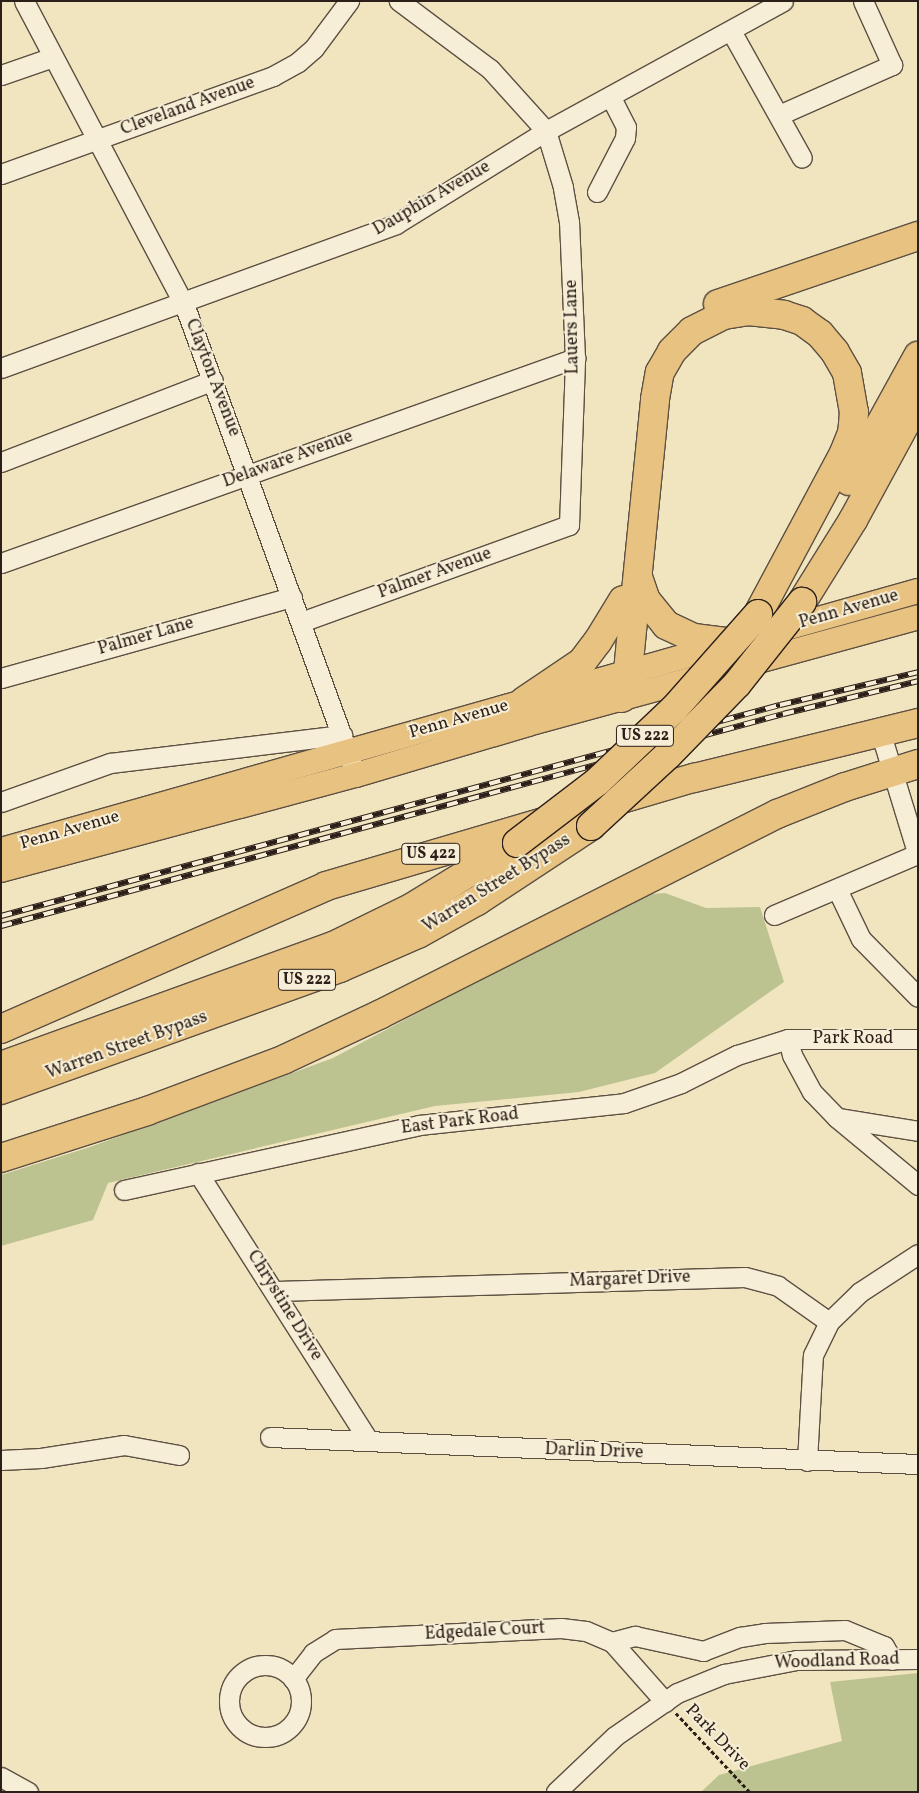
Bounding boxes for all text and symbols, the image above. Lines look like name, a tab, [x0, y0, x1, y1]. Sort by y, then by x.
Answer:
street label: Cleveland Avenue	[118, 73, 258, 141]
street label: Dauphin Avenue	[370, 157, 494, 241]
street label: Lauers Lane	[561, 279, 585, 375]
street label: Clayton Avenue	[180, 316, 244, 440]
street label: Delaware Avenue	[220, 426, 356, 494]
street label: Palmer Avenue	[375, 543, 495, 605]
street label: Penn Avenue	[797, 585, 901, 635]
street label: Palmer Lane	[96, 613, 196, 661]
street label: Penn Avenue	[407, 695, 511, 745]
road number: US 222	[615, 722, 675, 749]
street label: Penn Avenue	[18, 806, 122, 856]
street label: Warren Street Bypass	[419, 830, 575, 938]
road number: US 422	[401, 841, 461, 868]
road number: US 222	[277, 966, 337, 994]
street label: Warren Street Bypass	[43, 1007, 211, 1085]
street label: Park Road	[812, 1028, 894, 1050]
street label: East Park Road	[400, 1104, 520, 1140]
street label: Chrystine Drive	[241, 1247, 327, 1365]
street label: Margaret Drive	[569, 1267, 691, 1293]
street label: Darlin Drive	[544, 1439, 644, 1465]
street label: Edgedale Court	[424, 1618, 546, 1646]
street label: Woodland Road	[774, 1649, 900, 1675]
street label: Park Drive	[680, 1700, 754, 1776]

